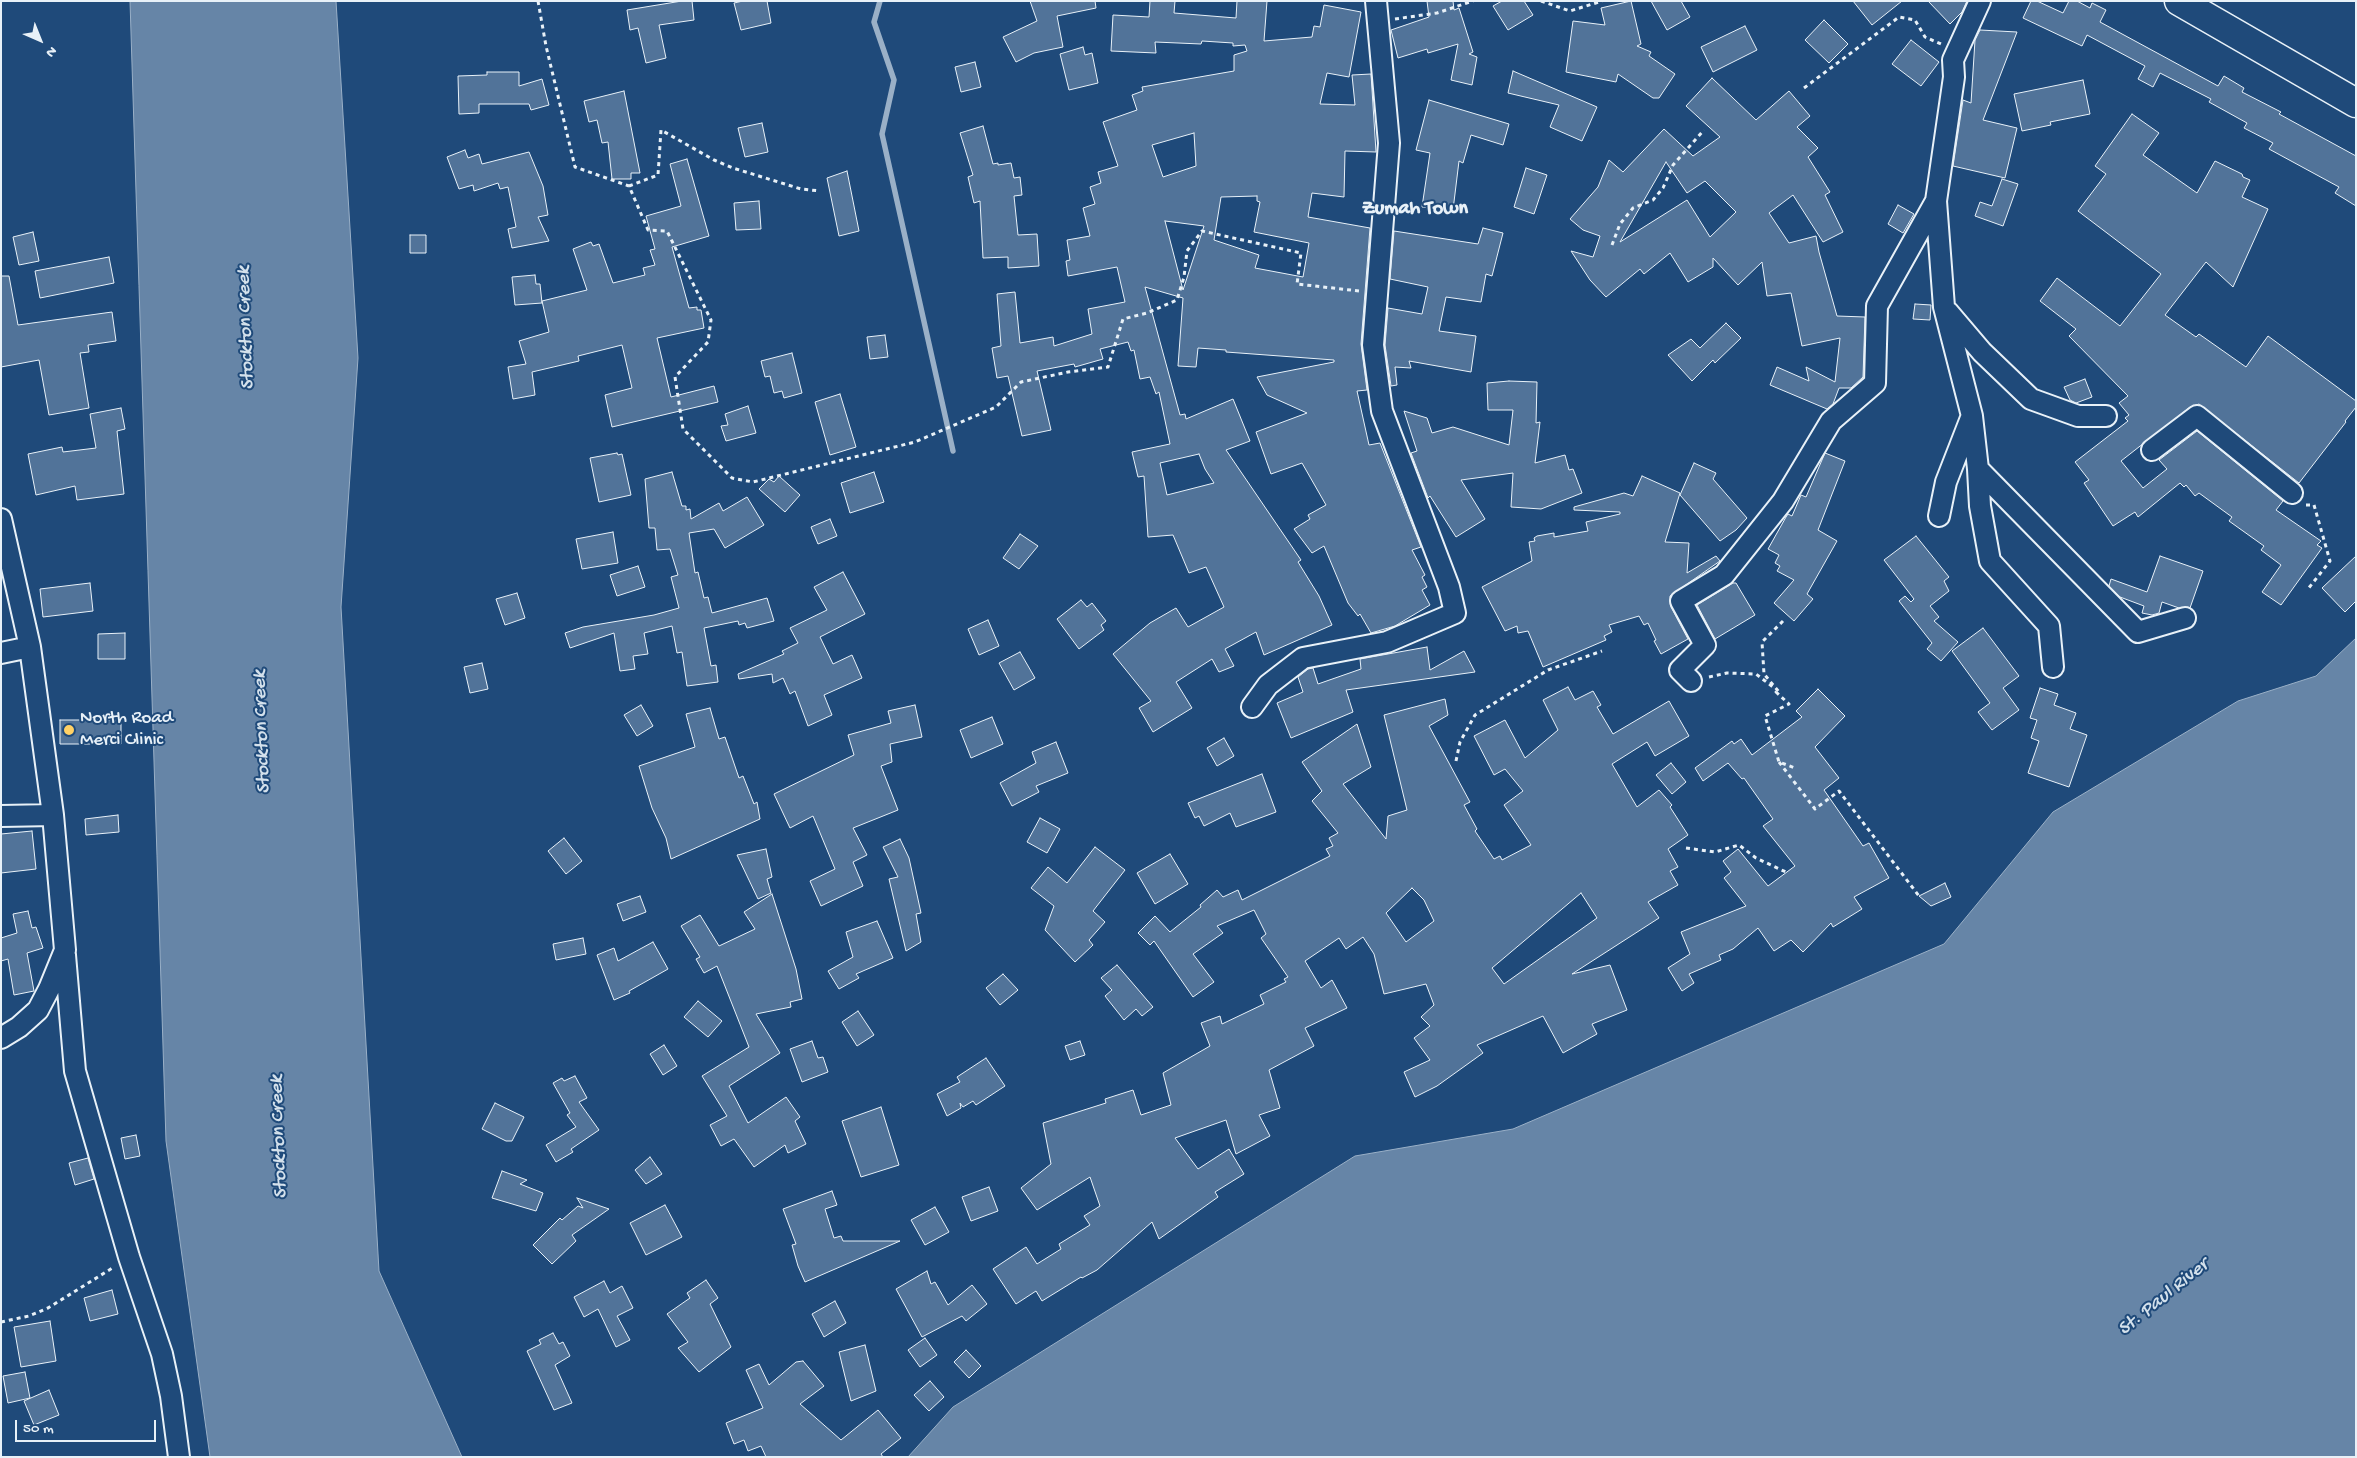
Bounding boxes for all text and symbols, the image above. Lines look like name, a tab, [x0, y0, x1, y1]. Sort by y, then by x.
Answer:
north arrow	[15, 15, 65, 65]
text: N	[42, 42, 60, 60]
district label: Zumah Town	[1362, 198, 1468, 222]
water label: Stockton Creek	[233, 266, 261, 390]
water label: Stockton Creek	[249, 670, 277, 794]
place label: North Road Merci Clinic	[80, 708, 173, 752]
marker: North Road Merci Clinic	[62, 723, 76, 737]
water label: Stockton Creek	[266, 1075, 294, 1199]
water label: St. Paul River	[2114, 1254, 2214, 1342]
scale bar	[18, 1410, 159, 1442]
text: 50 m	[23, 1420, 54, 1438]

